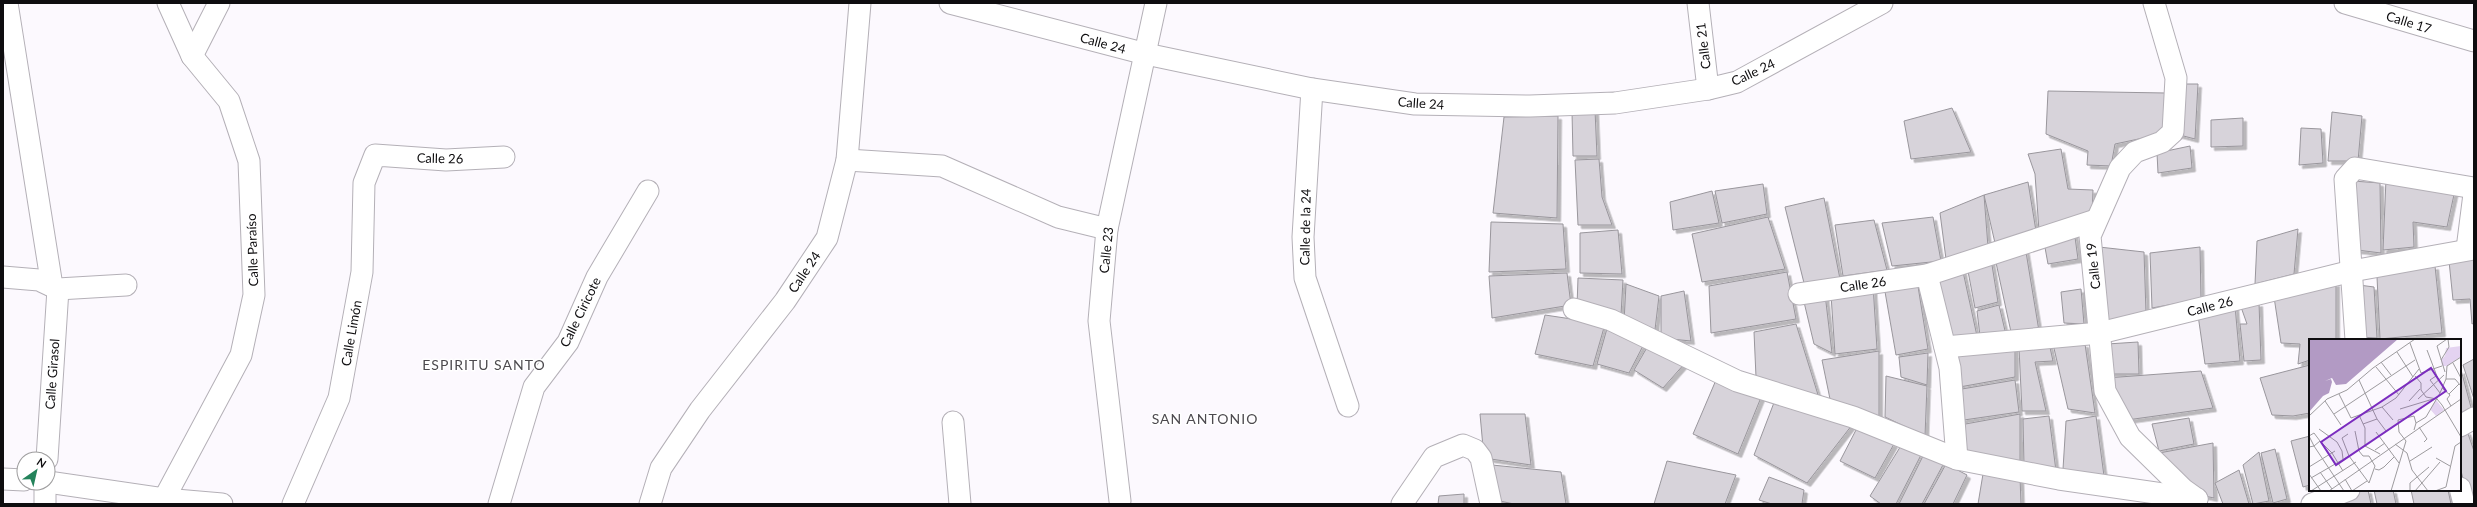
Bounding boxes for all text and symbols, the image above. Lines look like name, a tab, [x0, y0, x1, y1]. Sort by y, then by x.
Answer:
street label: Calle 17	[2384, 8, 2434, 37]
street label: Calle 21	[1692, 22, 1714, 70]
street label: Calle 24	[1078, 29, 1128, 57]
street label: Calle 24	[1729, 55, 1778, 89]
street label: Calle 24	[1397, 93, 1445, 113]
street label: Calle 26	[417, 150, 463, 166]
street label: Calle de la 24	[1296, 188, 1314, 266]
street label: Calle Paraíso	[243, 213, 261, 287]
street label: Calle 23	[1096, 226, 1116, 274]
street label: Calle 19	[2083, 242, 2103, 290]
street label: Calle 24	[784, 248, 824, 296]
street label: Calle 26	[1839, 273, 1887, 295]
street label: Calle Ciricote	[556, 274, 604, 350]
street label: Calle 26	[2185, 293, 2235, 319]
street label: Calle Limón	[337, 299, 365, 367]
street label: Calle Girasol	[42, 338, 62, 410]
inset map	[2309, 339, 2461, 491]
district label: ESPIRITU SANTO	[422, 356, 546, 373]
district label: SAN ANTONIO	[1152, 410, 1258, 427]
north arrow	[16, 451, 56, 491]
text: N	[35, 455, 49, 470]

